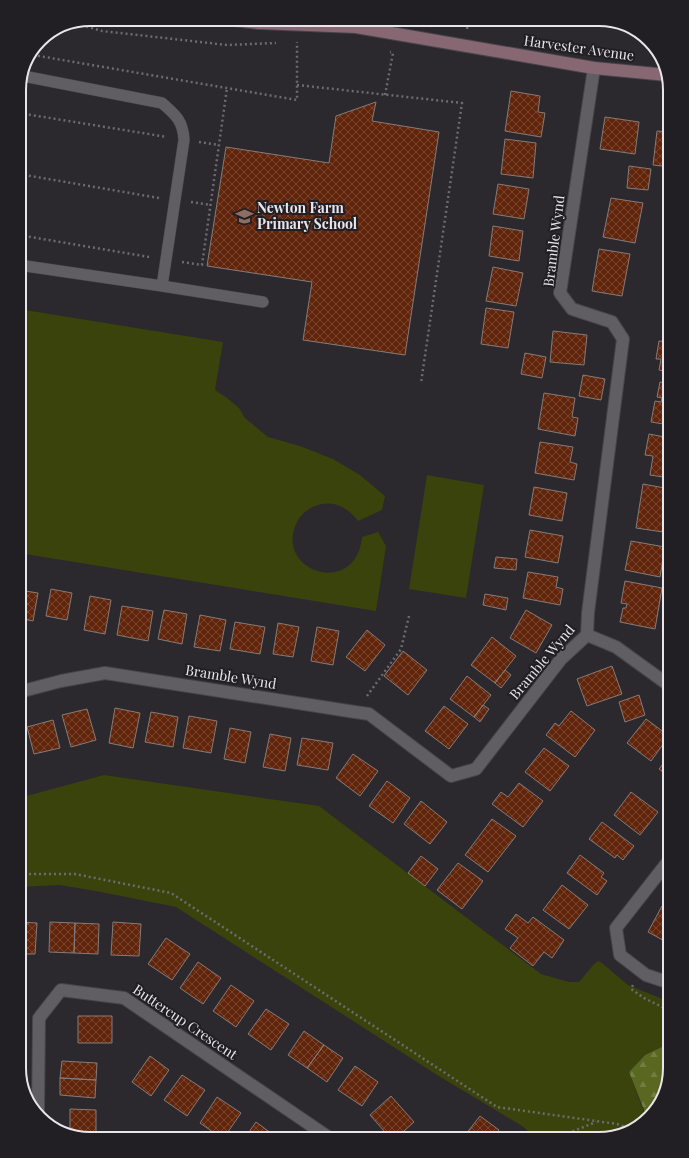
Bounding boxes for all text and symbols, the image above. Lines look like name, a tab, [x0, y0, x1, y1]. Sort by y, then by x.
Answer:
street label: Harvester Avenue	[523, 30, 635, 65]
street label: Bramble Wynd	[538, 194, 569, 288]
place label: Newton Farm Primary School	[257, 198, 358, 233]
school or university icon: Newton Farm Primary School	[234, 206, 254, 226]
street label: Bramble Wynd	[505, 620, 578, 703]
street label: Bramble Wynd	[184, 660, 278, 693]
street label: Buttercup Crescent	[129, 980, 242, 1064]

